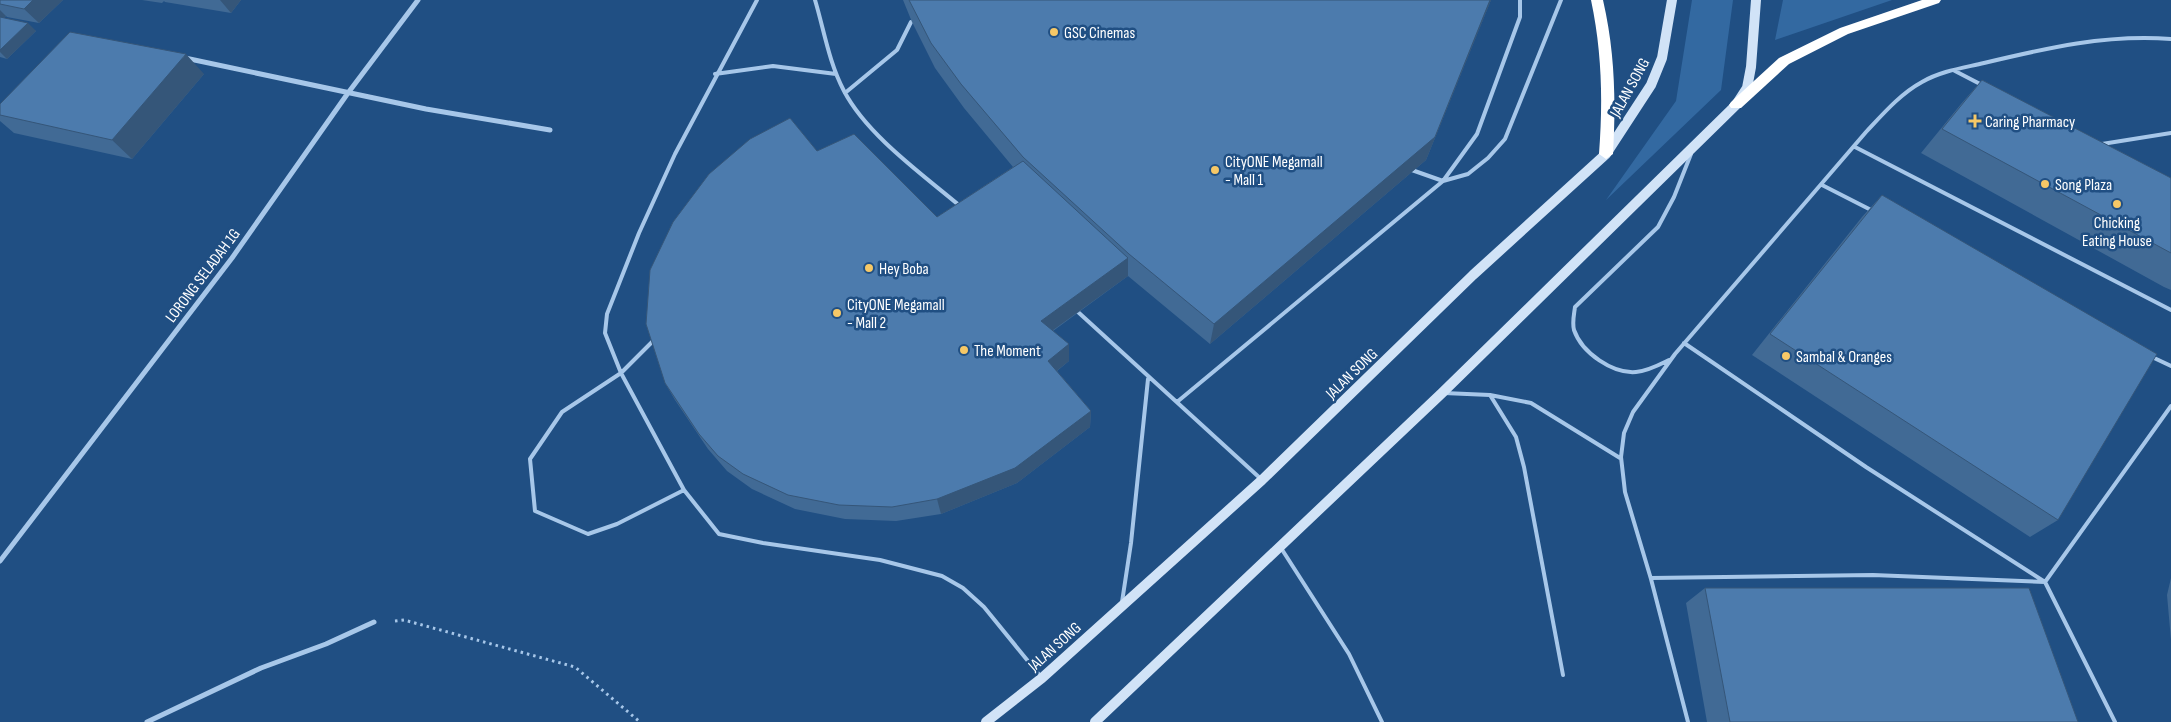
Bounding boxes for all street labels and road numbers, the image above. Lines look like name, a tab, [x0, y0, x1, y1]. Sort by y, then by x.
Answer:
street label: JALAN SONG	[1606, 55, 1654, 121]
street label: LORONG SELADAH 1G	[162, 225, 245, 327]
street label: JALAN SONG	[1321, 345, 1382, 404]
street label: JALAN SONG	[1024, 618, 1085, 676]

